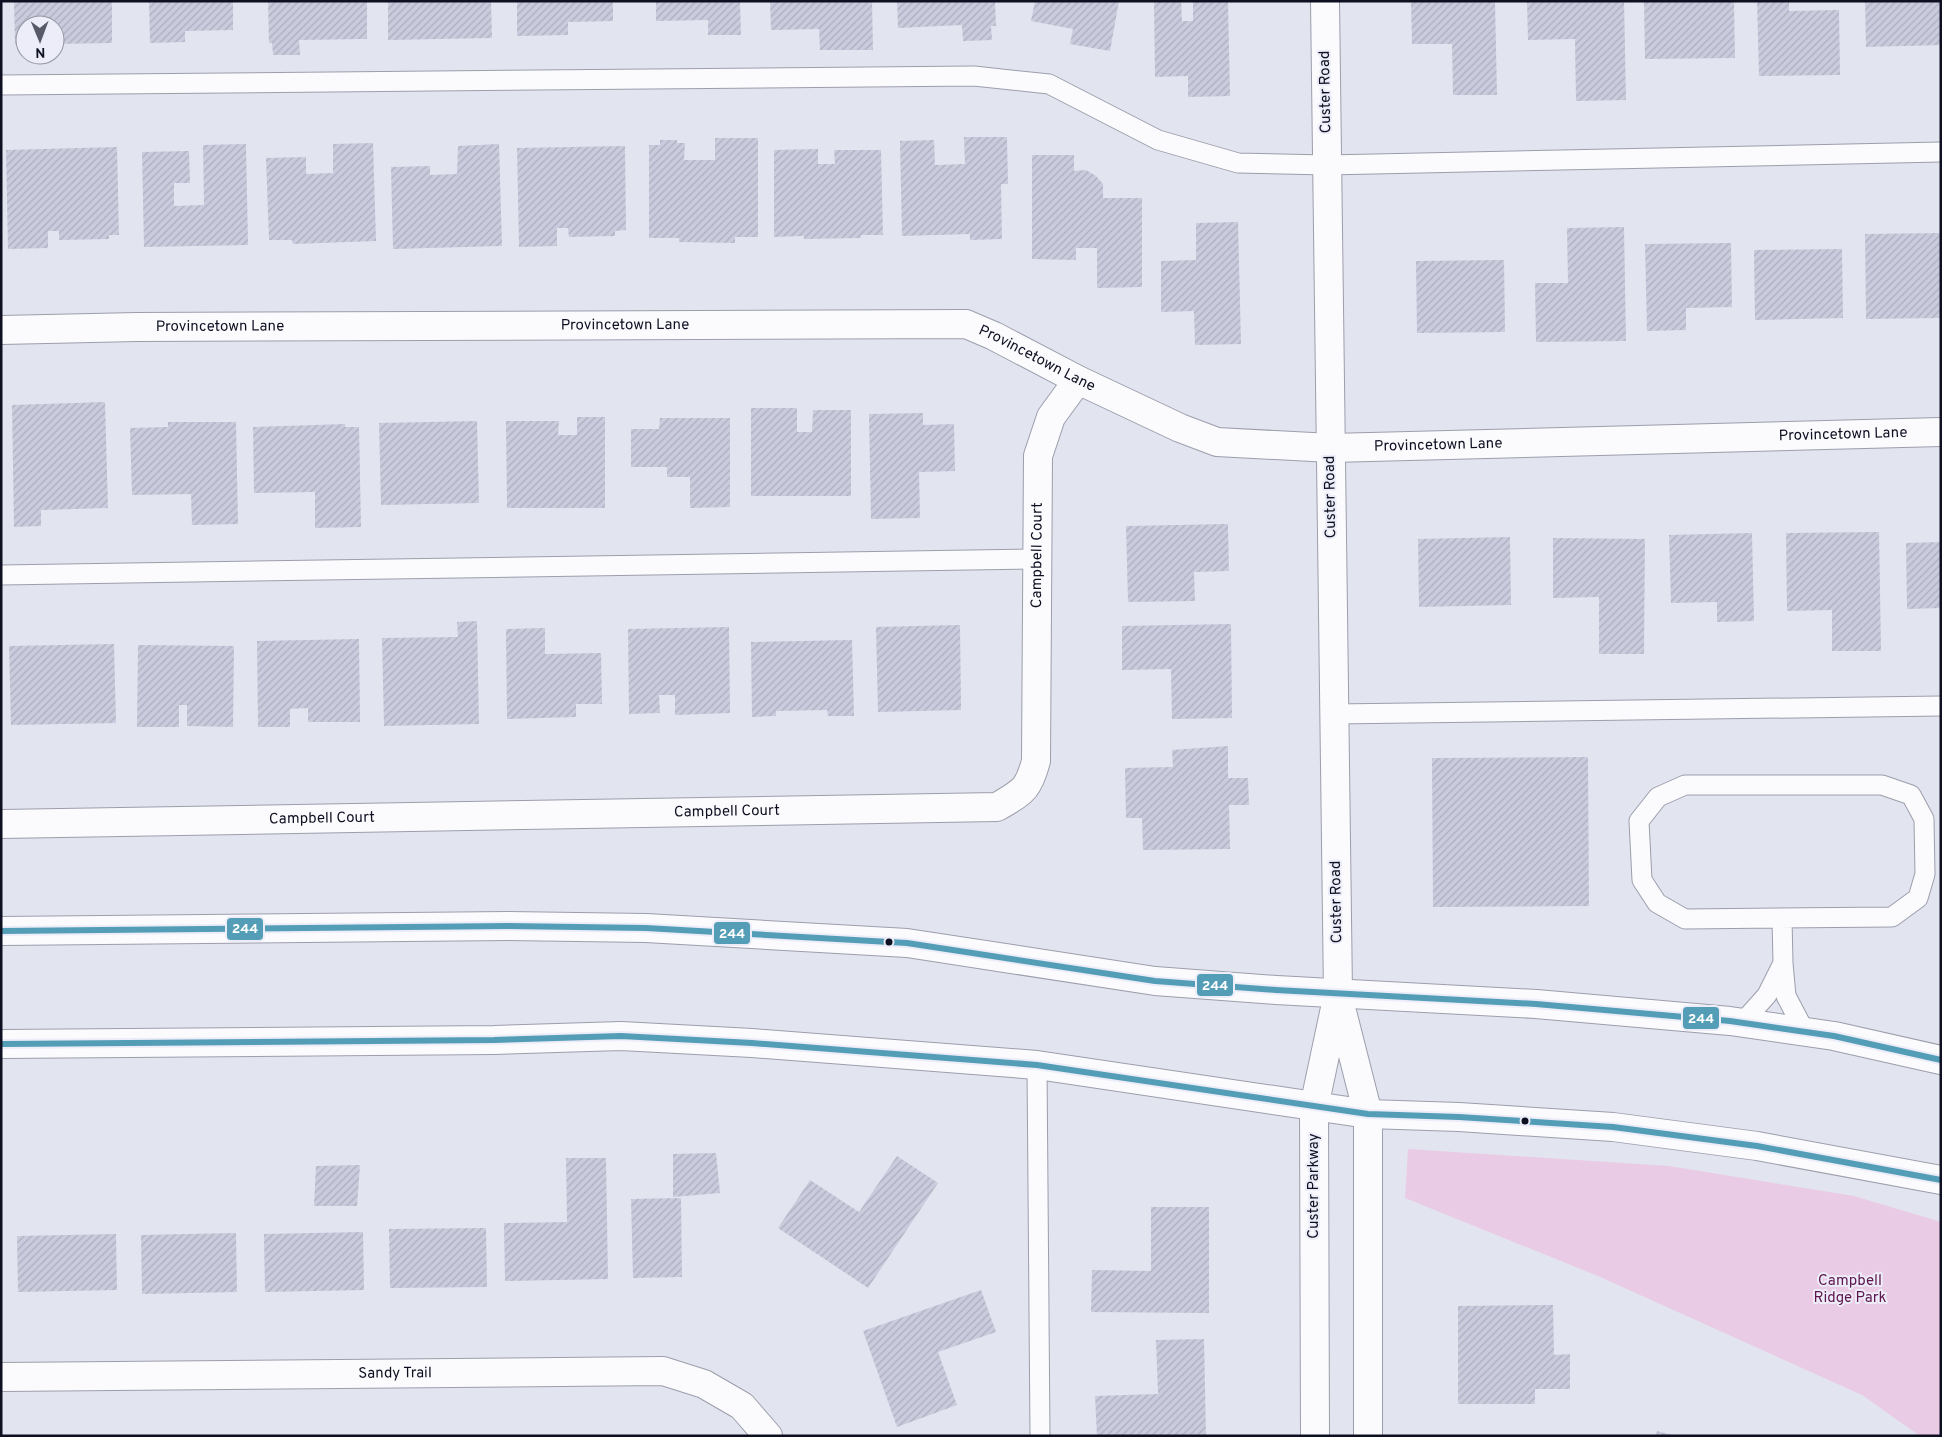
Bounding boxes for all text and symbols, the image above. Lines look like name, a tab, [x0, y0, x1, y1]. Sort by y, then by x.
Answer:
north arrow	[15, 15, 65, 65]
text: N	[35, 43, 45, 60]
street label: Custer Road	[1316, 50, 1336, 134]
street label: Provincetown Lane	[561, 316, 689, 335]
street label: Provincetown Lane	[156, 317, 284, 336]
street label: Provincetown Lane	[976, 321, 1098, 396]
street label: Provincetown Lane	[1778, 423, 1908, 446]
street label: Provincetown Lane	[1374, 434, 1503, 456]
street label: Custer Road	[1321, 455, 1341, 539]
street label: Campbell Court	[1028, 502, 1047, 608]
street label: Campbell Court	[674, 801, 780, 822]
street label: Campbell Court	[269, 808, 375, 829]
street label: Custer Road	[1327, 860, 1347, 944]
line badge: 244	[226, 917, 264, 941]
text: 244	[232, 921, 258, 938]
line badge: 244	[713, 921, 751, 945]
text: 244	[719, 926, 745, 943]
unlabelled marker	[884, 937, 894, 947]
line badge: 244	[1196, 973, 1234, 997]
text: 244	[1202, 978, 1228, 995]
line badge: 244	[1682, 1006, 1720, 1030]
text: 244	[1688, 1011, 1714, 1028]
unlabelled marker	[1520, 1116, 1530, 1126]
street label: Custer Parkway	[1305, 1133, 1324, 1239]
park label: Campbell Ridge Park	[1813, 1272, 1887, 1308]
street label: Sandy Trail	[358, 1364, 432, 1383]

